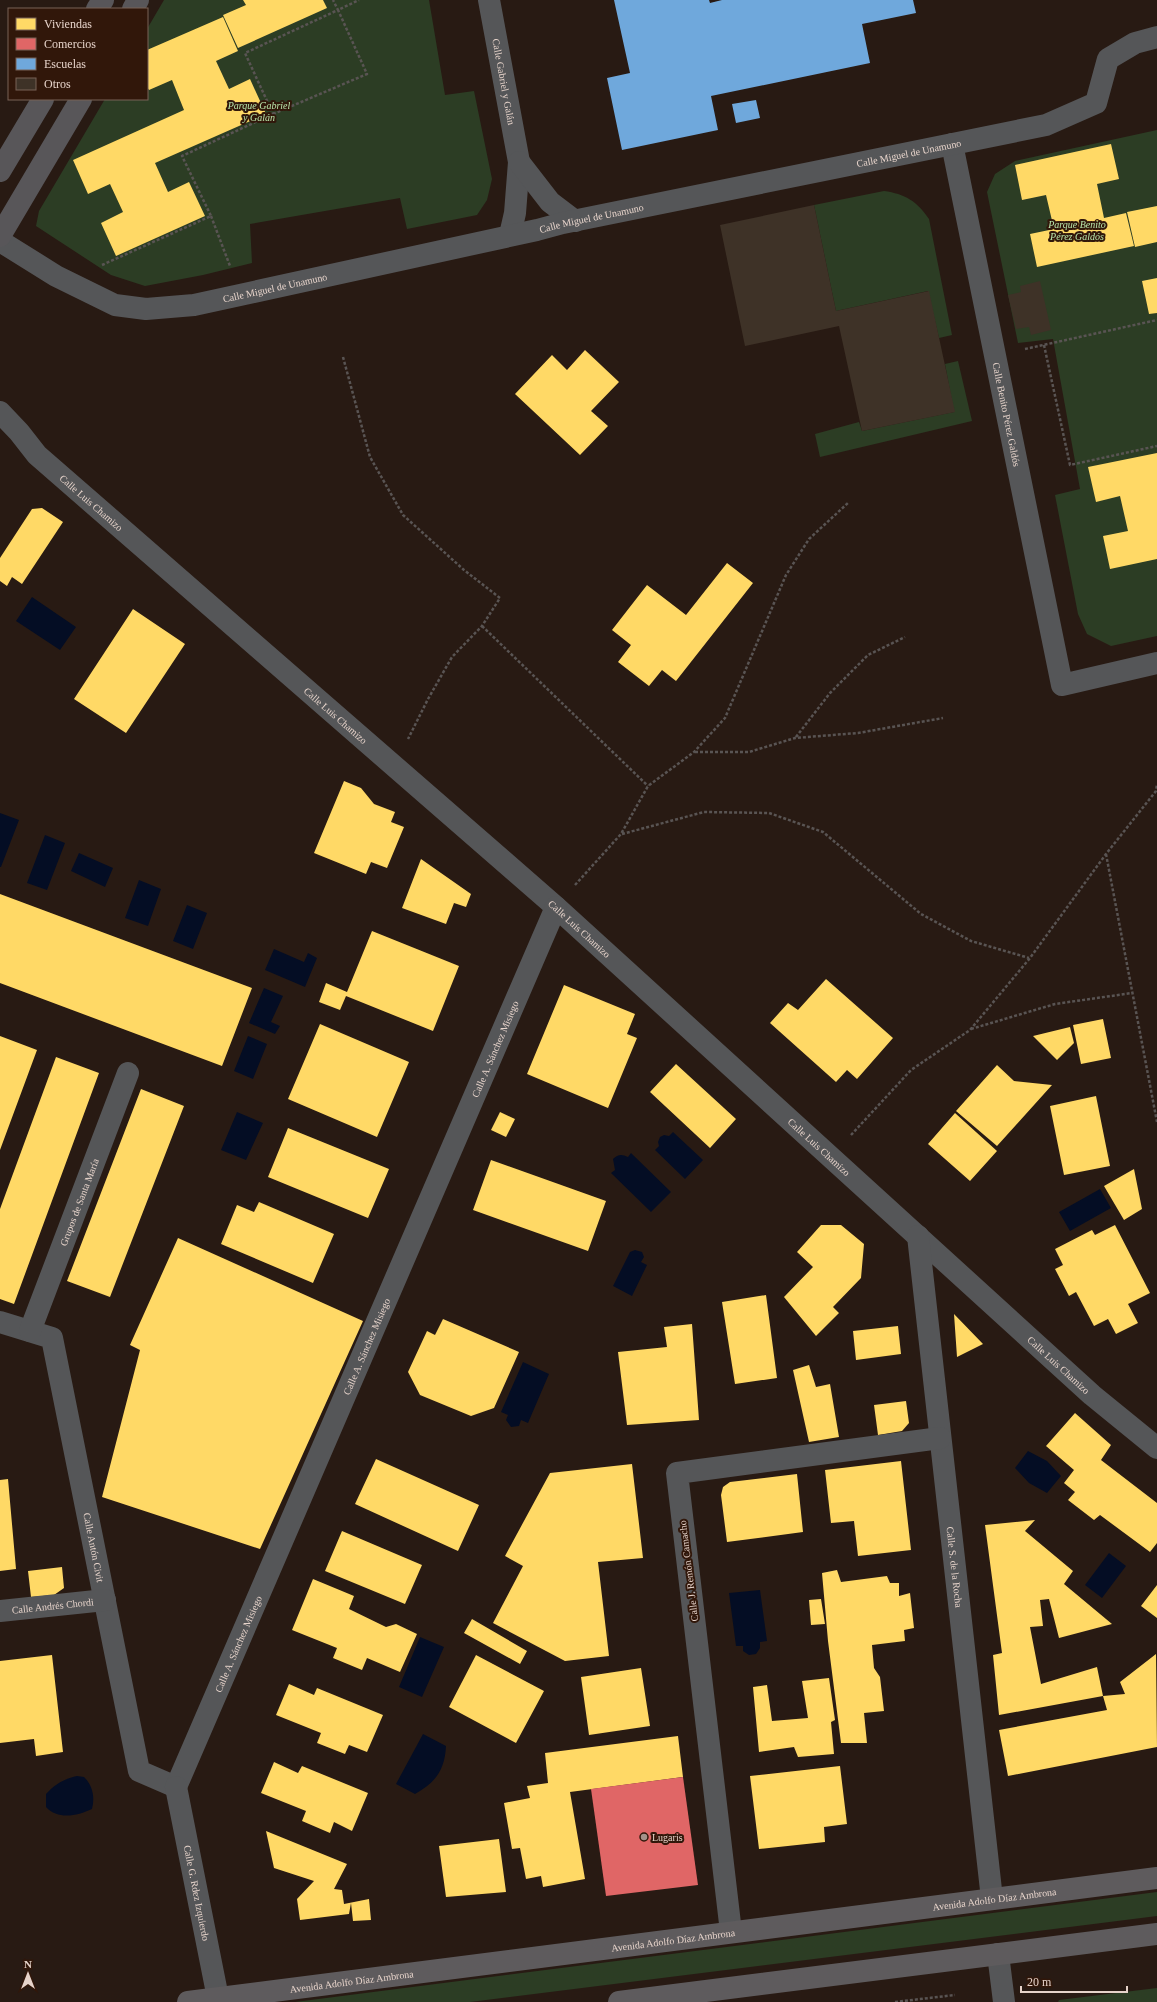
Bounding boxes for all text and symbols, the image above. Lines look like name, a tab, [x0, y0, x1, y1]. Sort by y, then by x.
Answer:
legend	[8, 8, 148, 100]
text: Viviendas	[44, 17, 92, 31]
text: Comercios	[44, 37, 96, 51]
street label: Calle Gabriel y Galán	[490, 38, 517, 126]
text: Escuelas	[44, 57, 86, 71]
text: Otros	[44, 77, 71, 91]
park label: Parque Gabriel y Galán	[227, 100, 291, 123]
street label: Calle Miguel de Unamuno	[856, 137, 962, 169]
street label: Calle Miguel de Unamuno	[538, 202, 645, 235]
park label: Parque Benito Pérez Galdós	[1047, 219, 1106, 242]
street label: Calle Miguel de Unamuno	[222, 271, 328, 305]
street label: Calle Benito Pérez Galdós	[991, 362, 1022, 468]
street label: Calle Luis Chamizo	[57, 472, 125, 533]
street label: Calle Luis Chamizo	[302, 685, 369, 746]
street label: Calle Luis Chamizo	[546, 898, 613, 960]
street label: Calle A. Sánchez Misiego	[470, 999, 521, 1099]
street label: Calle Luis Chamizo	[786, 1116, 852, 1178]
street label: Grupos de Santa María	[58, 1156, 101, 1247]
street label: Calle A. Sánchez Misiego	[341, 1297, 392, 1396]
street label: Calle Luis Chamizo	[1025, 1334, 1092, 1396]
street label: Calle Antón Civit	[81, 1512, 106, 1583]
street label: Calle J. Remón Camacho	[677, 1520, 700, 1622]
street label: Calle S. de la Rocha	[944, 1526, 964, 1609]
street label: Calle A. Sánchez Misiego	[213, 1594, 264, 1694]
street label: Calle Andrés Chordi	[11, 1596, 94, 1616]
marker: Lugaris	[639, 1832, 649, 1842]
place label: Lugaris	[652, 1832, 683, 1843]
street label: Calle G. Rdez Izquierdo	[182, 1844, 211, 1942]
street label: Avenida Adolfo Díaz Ambrona	[932, 1886, 1058, 1913]
street label: Avenida Adolfo Díaz Ambrona	[611, 1927, 736, 1954]
north arrow	[8, 1954, 48, 1994]
text: N	[24, 1958, 32, 1970]
street label: Avenida Adolfo Díaz Ambrona	[289, 1968, 415, 1995]
scale bar	[1021, 1968, 1127, 1994]
text: 20 m	[1027, 1975, 1052, 1989]

